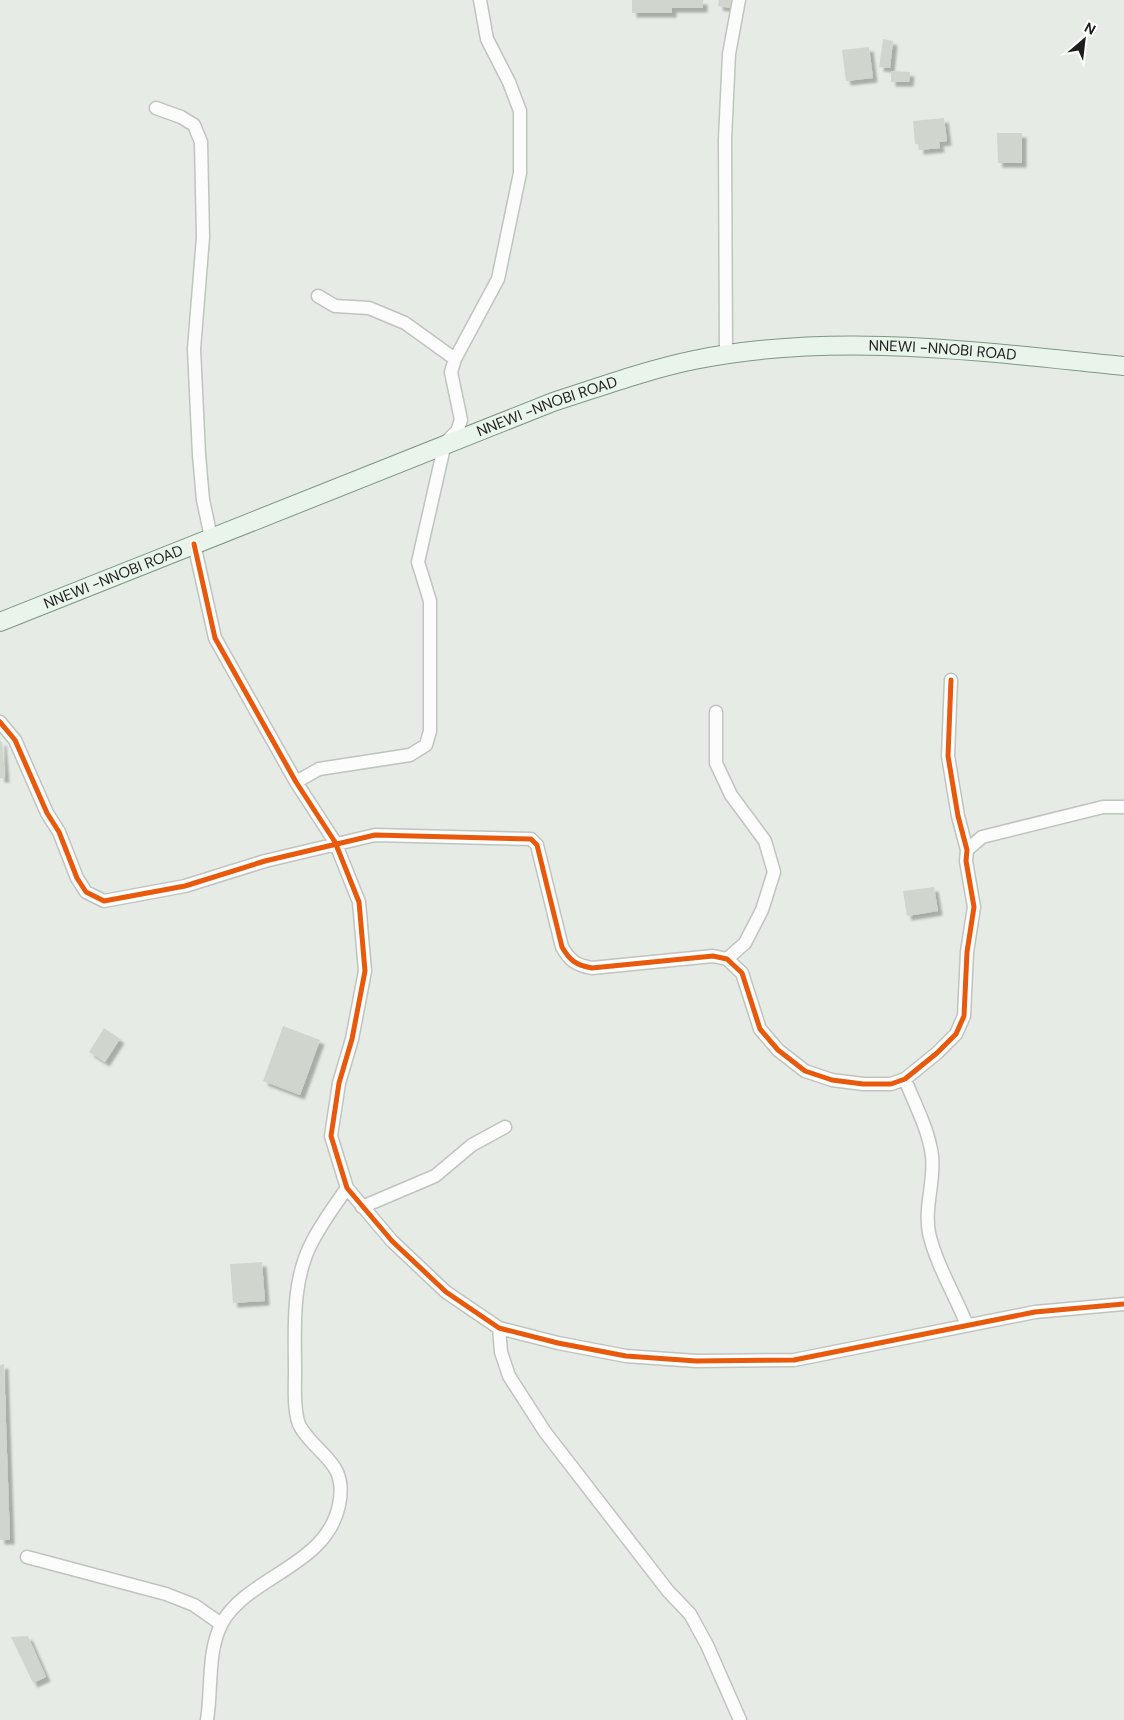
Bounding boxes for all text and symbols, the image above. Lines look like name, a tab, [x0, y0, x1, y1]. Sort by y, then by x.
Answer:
north arrow	[1059, 15, 1109, 65]
text: N	[1081, 18, 1099, 39]
street label: NNEWI -NNOBI ROAD	[868, 336, 1018, 365]
street label: NNEWI -NNOBI ROAD	[474, 372, 620, 441]
street label: NNEWI -NNOBI ROAD	[41, 540, 186, 614]

